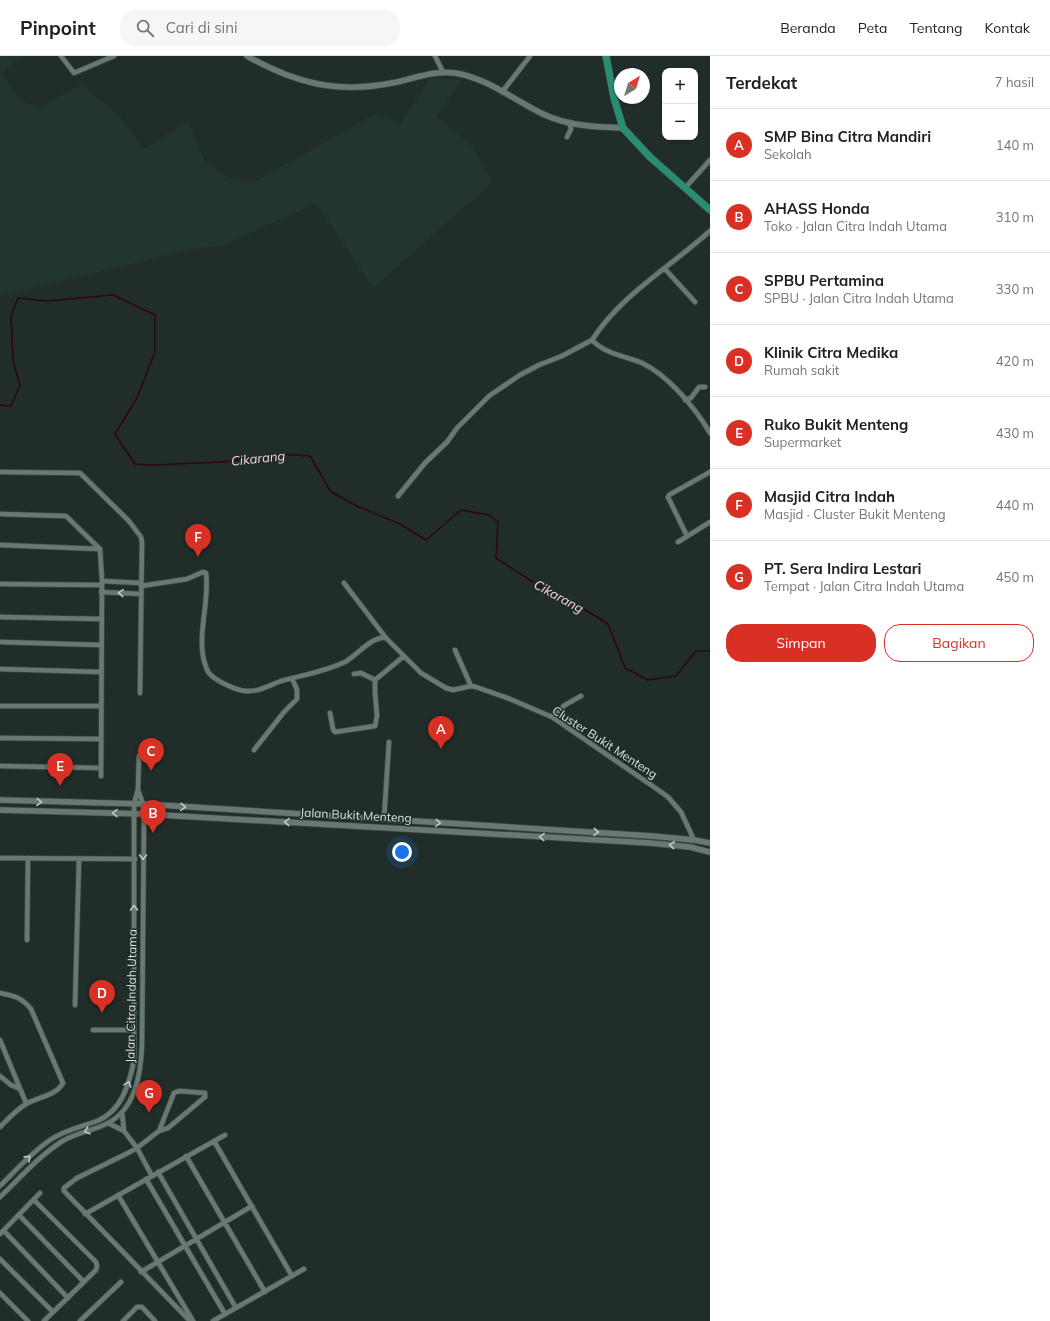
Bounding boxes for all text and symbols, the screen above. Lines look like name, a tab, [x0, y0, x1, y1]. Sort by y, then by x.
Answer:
search box	[120, 10, 400, 46]
text: Pinpoint	[20, 16, 96, 40]
icon: search	[134, 17, 156, 39]
text: Cari di sini	[166, 18, 238, 37]
text: Beranda	[780, 19, 836, 37]
text: Peta	[858, 19, 887, 37]
text: Tentang	[909, 19, 963, 37]
text: Kontak	[985, 19, 1030, 37]
north arrow	[614, 68, 650, 104]
map controls	[662, 68, 698, 140]
button: +	[662, 68, 698, 104]
text: Terdekat	[726, 72, 797, 93]
text: 7 hasil	[995, 74, 1034, 90]
button: −	[662, 104, 698, 140]
text: SMP Bina Citra Mandiri	[764, 127, 931, 146]
text: A	[734, 137, 744, 153]
text: 140 m	[996, 137, 1034, 153]
text: Sekolah	[764, 146, 812, 162]
text: AHASS Honda	[764, 199, 870, 218]
text: B	[735, 209, 743, 225]
text: 310 m	[996, 209, 1034, 225]
text: Toko · Jalan Citra Indah Utama	[764, 218, 947, 234]
text: SPBU Pertamina	[764, 271, 884, 290]
text: C	[735, 281, 743, 297]
text: 330 m	[996, 281, 1034, 297]
text: SPBU · Jalan Citra Indah Utama	[764, 290, 954, 306]
text: Klinik Citra Medika	[764, 343, 898, 362]
text: D	[734, 353, 744, 369]
text: 420 m	[996, 353, 1034, 369]
text: Rumah sakit	[764, 362, 839, 378]
text: Ruko Bukit Menteng	[764, 415, 908, 434]
text: E	[735, 425, 743, 441]
text: 430 m	[996, 425, 1034, 441]
text: Supermarket	[764, 434, 841, 450]
water label: Cikarang	[230, 447, 286, 469]
text: Masjid Citra Indah	[764, 487, 895, 506]
text: F	[735, 497, 743, 513]
text: 440 m	[996, 497, 1034, 513]
text: Masjid · Cluster Bukit Menteng	[764, 506, 946, 522]
pin: F	[185, 524, 211, 557]
text: PT. Sera Indira Lestari	[764, 559, 922, 578]
text: G	[734, 569, 744, 585]
text: 450 m	[996, 569, 1034, 585]
water label: Cikarang	[531, 576, 587, 616]
text: Tempat · Jalan Citra Indah Utama	[764, 578, 964, 594]
one-way arrow	[118, 588, 124, 597]
button: Simpan	[726, 624, 876, 662]
button: Bagikan	[884, 624, 1034, 662]
street label: Cluster Bukit Menteng	[550, 702, 660, 782]
pin: A	[428, 716, 454, 749]
pin: C	[138, 738, 164, 771]
pin: E	[47, 753, 73, 786]
one-way arrow	[36, 797, 42, 806]
pin: B	[140, 800, 166, 833]
one-way arrow	[180, 802, 186, 811]
street label: Jalan Bukit Menteng	[300, 805, 412, 825]
one-way arrow	[112, 809, 118, 817]
one-way arrow	[284, 818, 290, 826]
one-way arrow	[435, 818, 441, 827]
one-way arrow	[593, 828, 599, 837]
one-way arrow	[539, 832, 545, 841]
one-way arrow	[669, 841, 675, 850]
your location	[392, 842, 412, 862]
one-way arrow	[139, 854, 147, 860]
one-way arrow	[130, 905, 138, 911]
street label: Jalan Citra Indah Utama	[122, 929, 140, 1063]
pin: D	[89, 980, 115, 1013]
pin: G	[136, 1080, 162, 1113]
one-way arrow	[124, 1081, 132, 1088]
one-way arrow	[84, 1127, 91, 1135]
one-way arrow	[23, 1156, 31, 1163]

